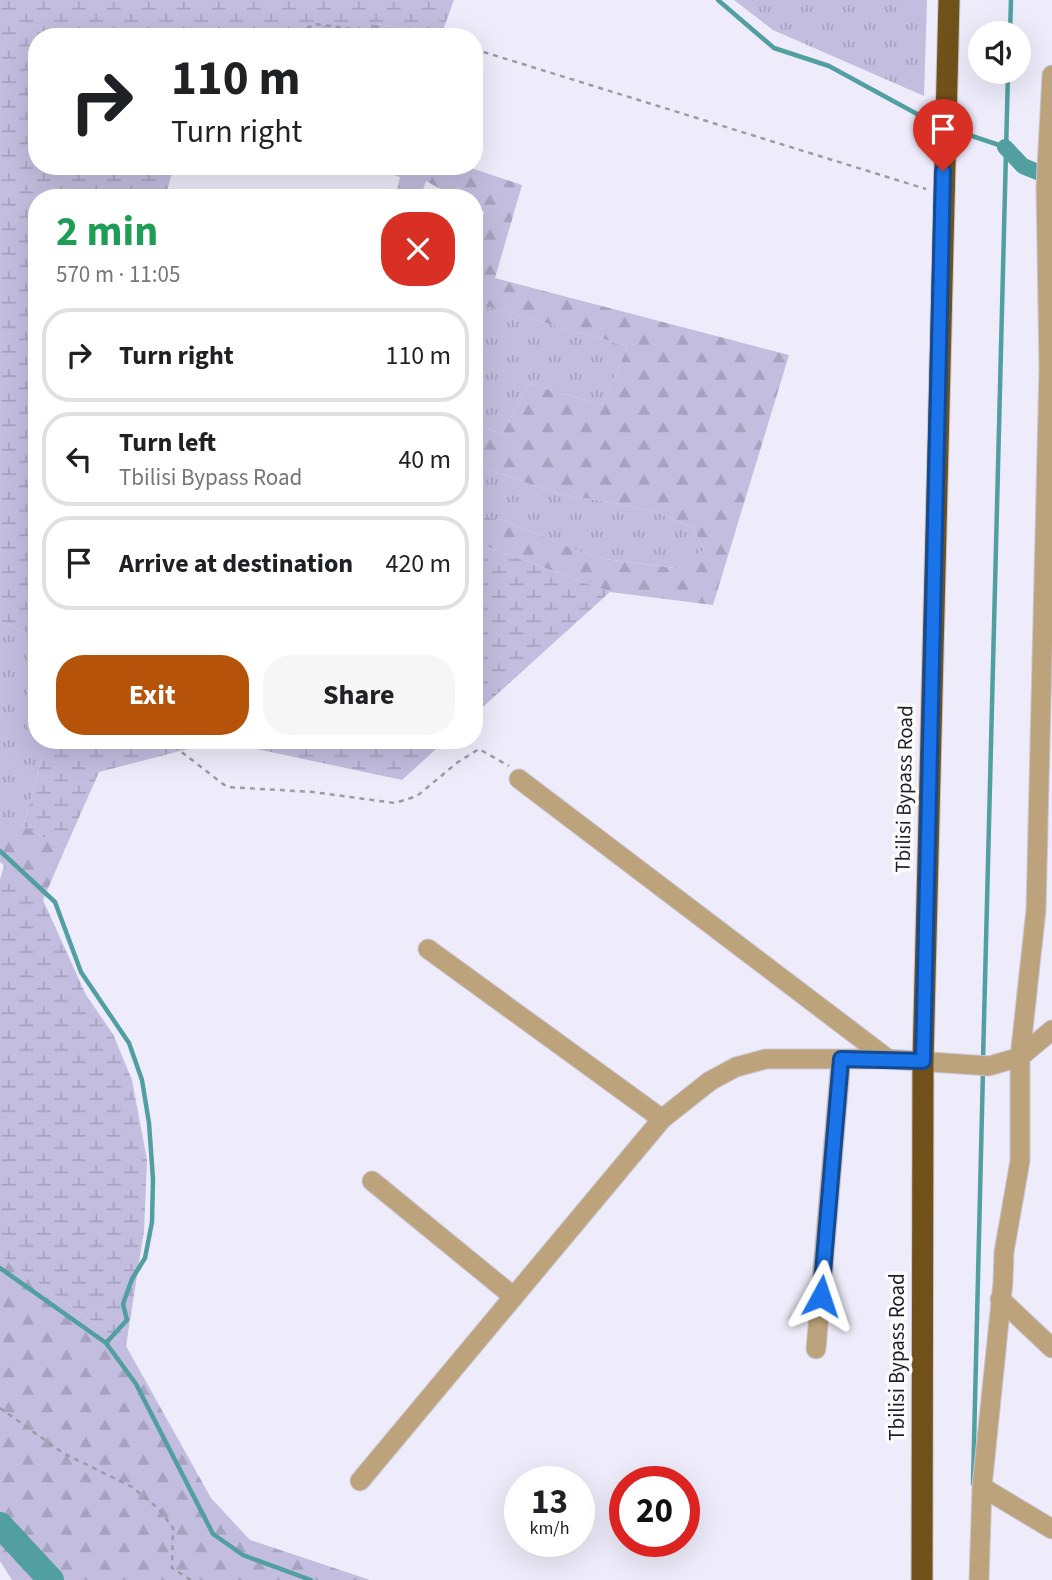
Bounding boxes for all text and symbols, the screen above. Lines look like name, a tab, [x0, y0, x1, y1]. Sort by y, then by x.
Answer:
map controls	[968, 21, 1031, 84]
button: sound	[968, 21, 1031, 84]
text: 110 m	[171, 44, 300, 114]
icon: right	[56, 56, 147, 147]
pin	[913, 99, 973, 171]
text: Turn right	[171, 109, 302, 155]
icon: arrive	[924, 110, 962, 148]
text: 2 min	[56, 202, 158, 262]
button: close	[381, 212, 455, 286]
text: 570 m · 11:05	[56, 258, 180, 291]
icon: right	[60, 336, 98, 374]
text: Turn right	[119, 337, 234, 374]
text: 110 m	[385, 337, 451, 374]
text: Turn left	[119, 424, 216, 461]
icon: left	[60, 440, 98, 478]
text: 40 m	[398, 441, 451, 478]
text: Tbilisi Bypass Road	[119, 461, 302, 494]
icon: arrive	[60, 544, 98, 582]
text: Arrive at destination	[119, 545, 353, 582]
text: 420 m	[385, 545, 451, 582]
button: Exit	[56, 655, 249, 735]
button: Share	[263, 655, 455, 735]
street label: Tbilisi Bypass Road	[888, 705, 920, 873]
position arrow	[784, 1259, 858, 1333]
street label: Tbilisi Bypass Road	[882, 1273, 912, 1441]
speed limit sign: 20	[609, 1466, 700, 1557]
text: 13	[531, 1477, 568, 1527]
text: km/h	[530, 1516, 569, 1541]

